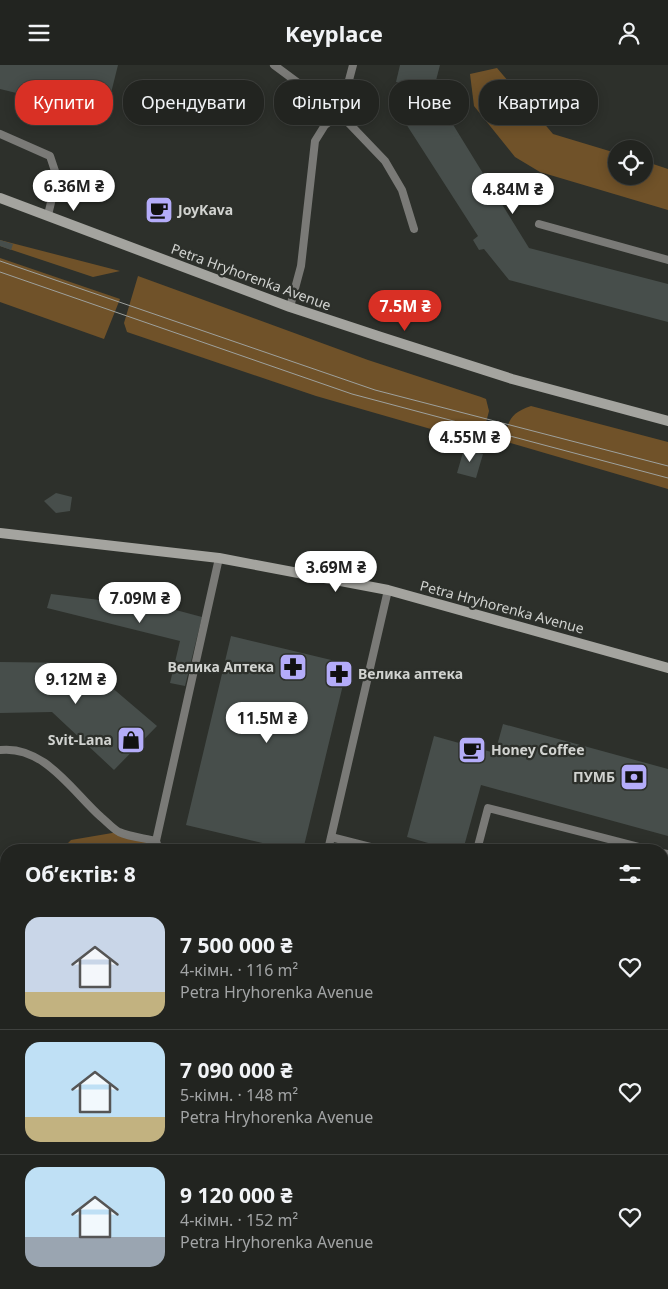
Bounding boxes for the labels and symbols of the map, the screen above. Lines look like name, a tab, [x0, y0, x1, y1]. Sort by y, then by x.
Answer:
pin: 6.36M ₴	[28, 169, 120, 212]
pin: 4.84M ₴	[467, 173, 559, 215]
cafe icon: JoyKava	[144, 195, 174, 225]
place label: JoyKava	[176, 200, 233, 219]
street label: Petra Hryhorenka Avenue	[169, 239, 334, 314]
pin: 7.5M ₴	[364, 289, 446, 332]
pin: 4.55M ₴	[424, 421, 516, 463]
pin: 3.69M ₴	[290, 551, 382, 593]
street label: Petra Hryhorenka Avenue	[418, 575, 586, 638]
pin: 7.09M ₴	[94, 581, 186, 624]
pharmacy icon: Велика Аптека	[278, 652, 308, 682]
place label: Велика Аптека	[167, 657, 274, 676]
pharmacy icon: Велика аптека	[324, 659, 354, 689]
pin: 9.12M ₴	[30, 663, 122, 705]
place label: Велика аптека	[358, 664, 463, 683]
pin: 11.5M ₴	[221, 701, 313, 744]
shop icon: Svit-Lana	[116, 725, 146, 755]
place label: Svit-Lana	[48, 730, 112, 749]
cafe icon: Honey Coffee	[457, 735, 487, 765]
place label: Honey Coffee	[491, 740, 585, 759]
bank icon: ПУМБ	[619, 762, 649, 792]
place label: ПУМБ	[573, 767, 615, 786]

